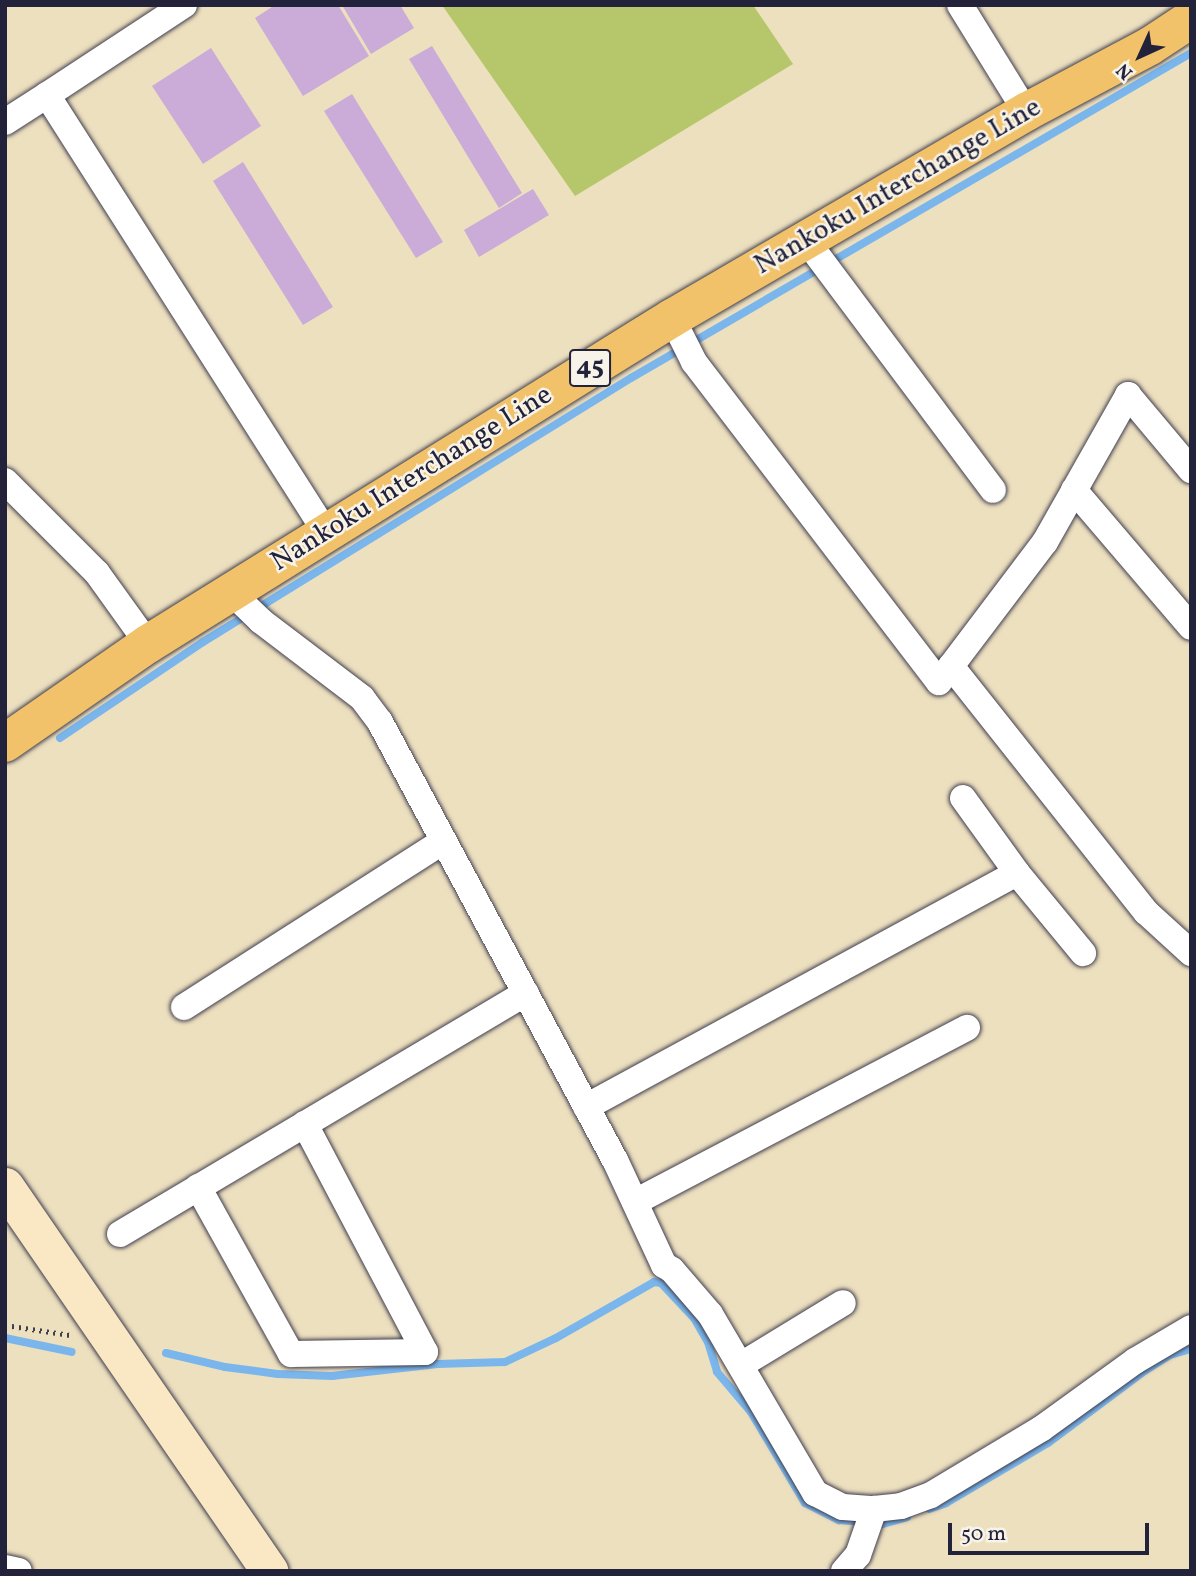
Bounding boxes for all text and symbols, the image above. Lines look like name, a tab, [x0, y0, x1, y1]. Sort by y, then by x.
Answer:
north arrow	[1105, 21, 1175, 91]
text: N	[1111, 57, 1139, 85]
street label: Nankoku Interchange Line	[749, 91, 1047, 283]
road number: 45	[569, 346, 611, 390]
street label: Nankoku Interchange Line	[265, 379, 559, 579]
scale bar	[951, 1510, 1152, 1554]
text: 50 m	[961, 1520, 1006, 1549]

